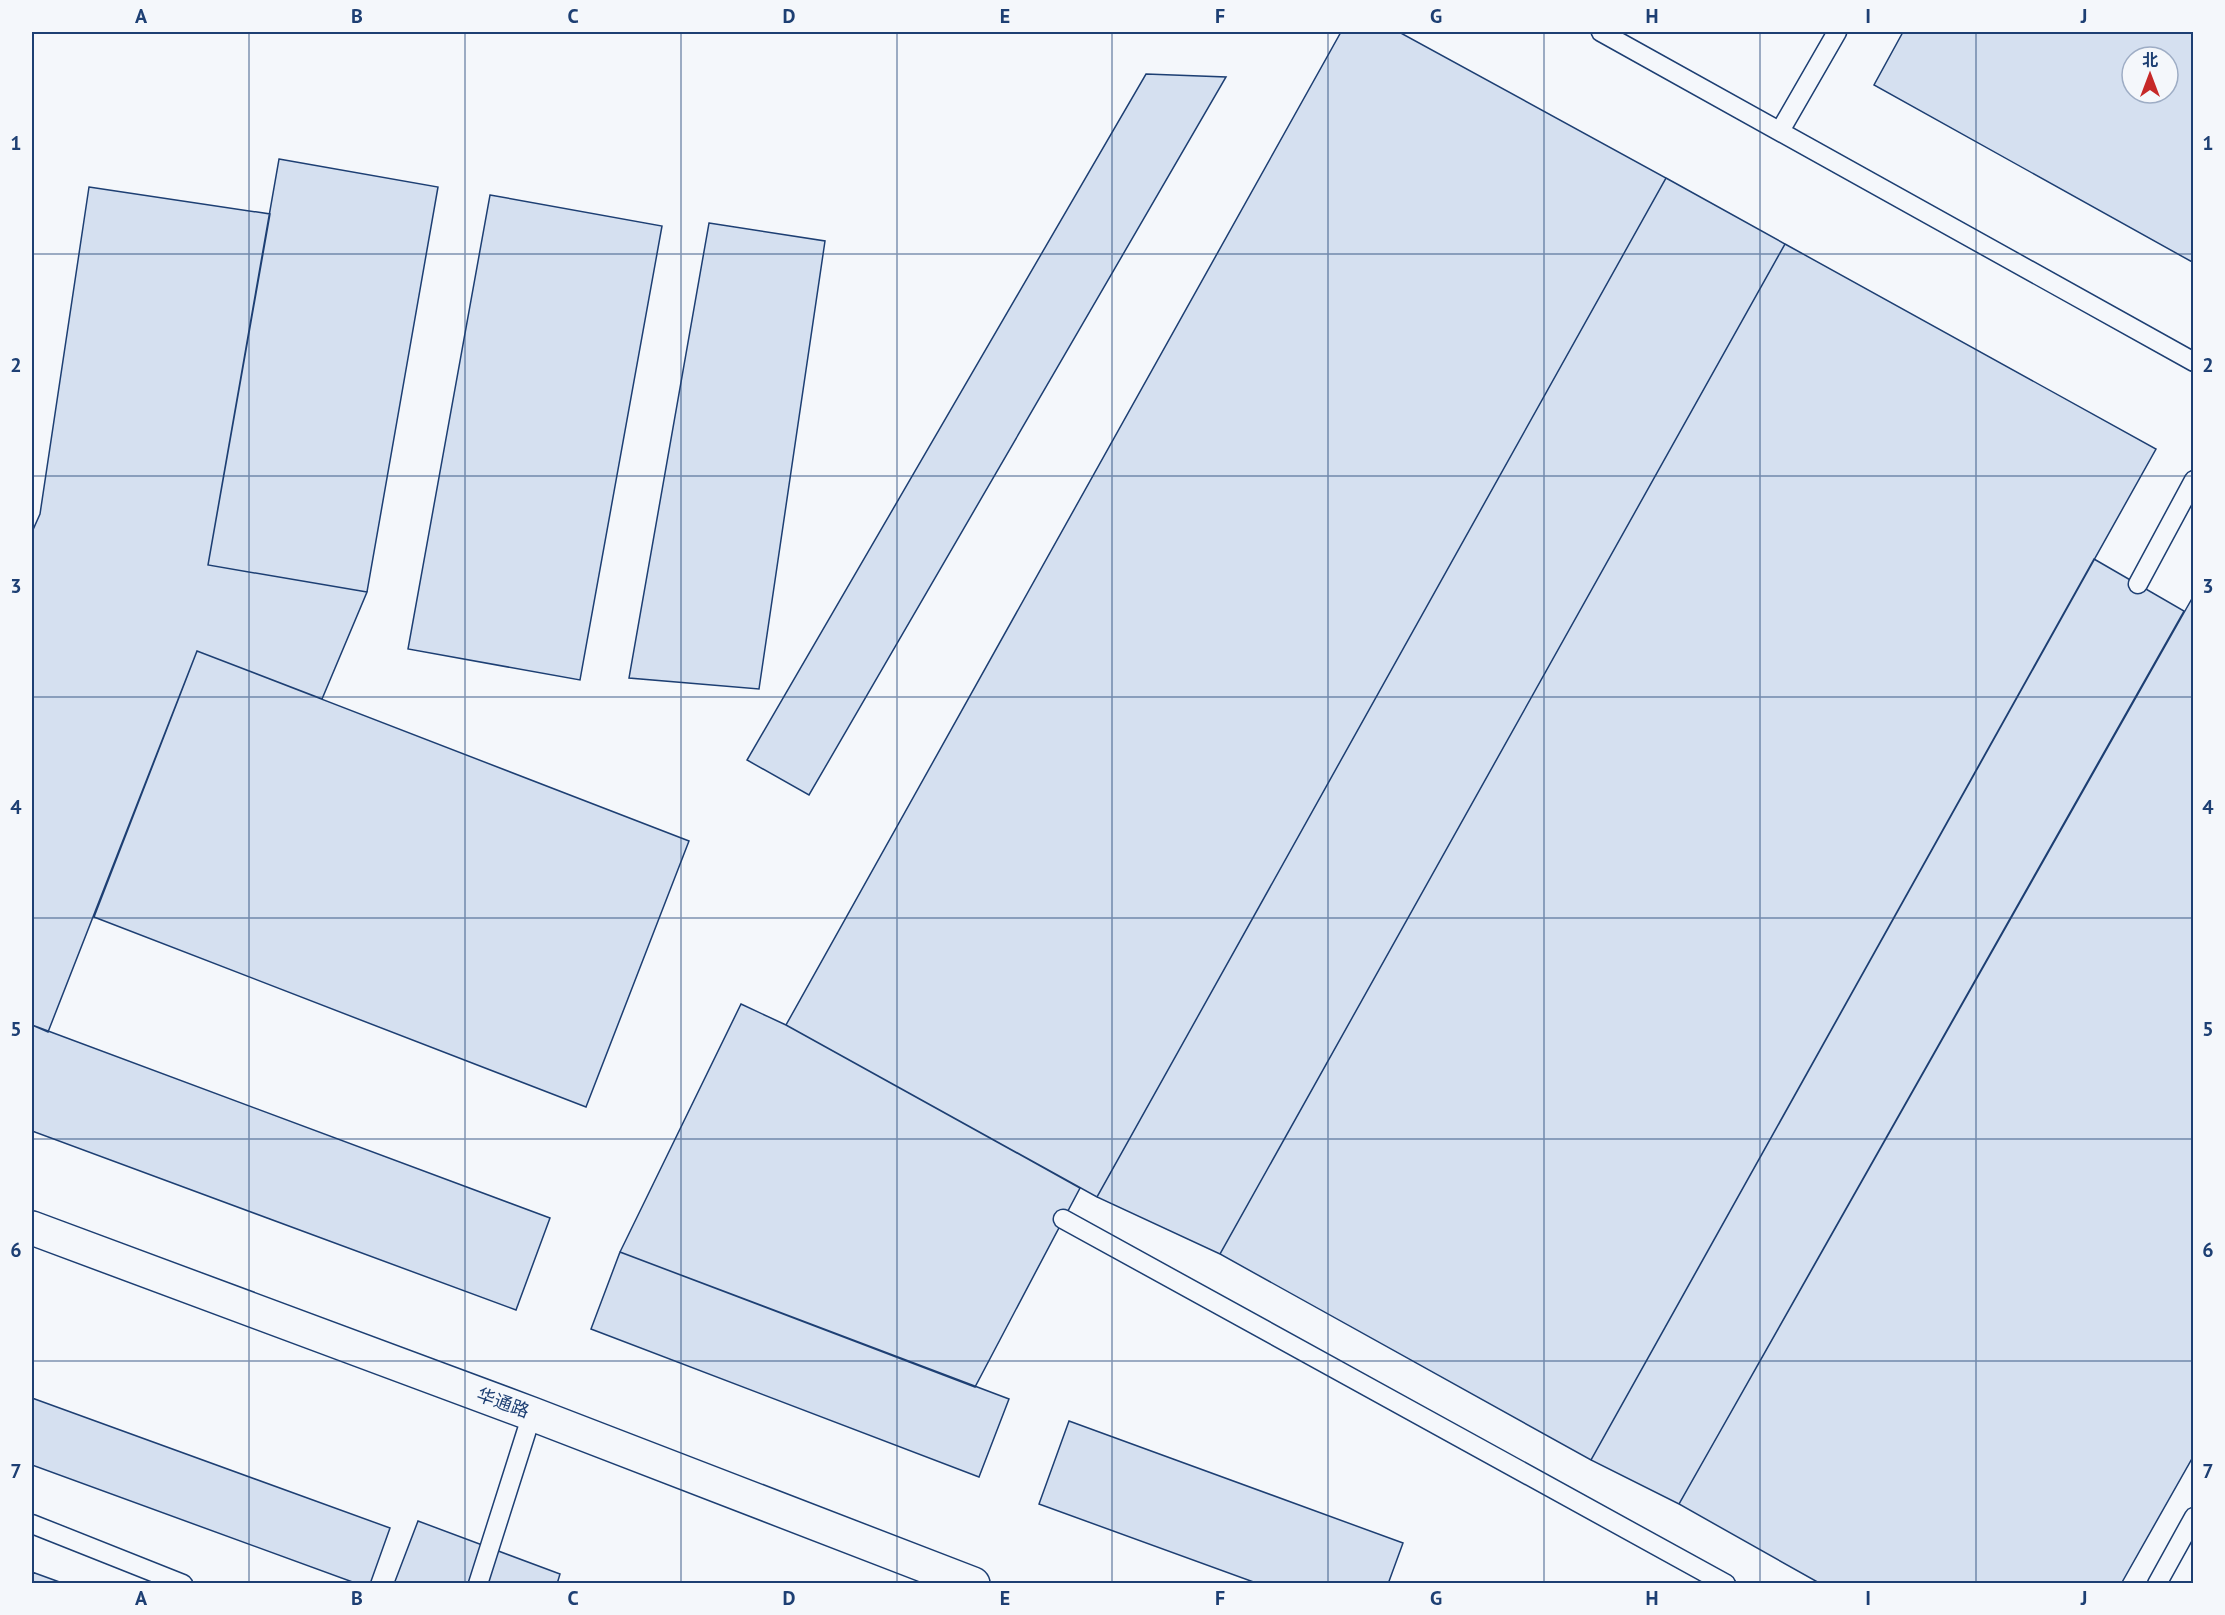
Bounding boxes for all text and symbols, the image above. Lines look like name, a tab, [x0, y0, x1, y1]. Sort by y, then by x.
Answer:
text: A	[135, 3, 148, 29]
text: B	[351, 3, 363, 29]
text: C	[567, 3, 579, 29]
text: D	[783, 3, 796, 29]
text: E	[1000, 3, 1010, 29]
text: F	[1215, 3, 1225, 29]
text: G	[1430, 3, 1442, 29]
text: H	[1645, 3, 1659, 29]
text: I	[1865, 3, 1871, 29]
text: J	[2080, 3, 2087, 29]
north arrow	[2120, 45, 2180, 105]
text: 北	[2142, 50, 2158, 70]
text: 1	[10, 130, 22, 156]
text: 1	[2202, 130, 2214, 156]
text: 2	[10, 352, 22, 378]
text: 2	[2202, 352, 2214, 378]
text: 3	[10, 573, 22, 599]
text: 3	[2202, 573, 2214, 599]
text: 4	[10, 794, 22, 820]
text: 4	[2202, 794, 2214, 820]
text: 5	[10, 1016, 22, 1042]
text: 5	[2202, 1016, 2214, 1042]
text: 6	[10, 1237, 22, 1263]
text: 6	[2202, 1237, 2214, 1263]
street label: 华通路	[474, 1382, 532, 1423]
text: 7	[10, 1458, 22, 1484]
text: 7	[2202, 1458, 2214, 1484]
text: A	[135, 1585, 148, 1611]
text: B	[351, 1585, 363, 1611]
text: C	[567, 1585, 579, 1611]
text: D	[783, 1585, 796, 1611]
text: E	[1000, 1585, 1010, 1611]
text: F	[1215, 1585, 1225, 1611]
text: G	[1430, 1585, 1442, 1611]
text: H	[1645, 1585, 1659, 1611]
text: I	[1865, 1585, 1871, 1611]
text: J	[2080, 1585, 2087, 1611]

